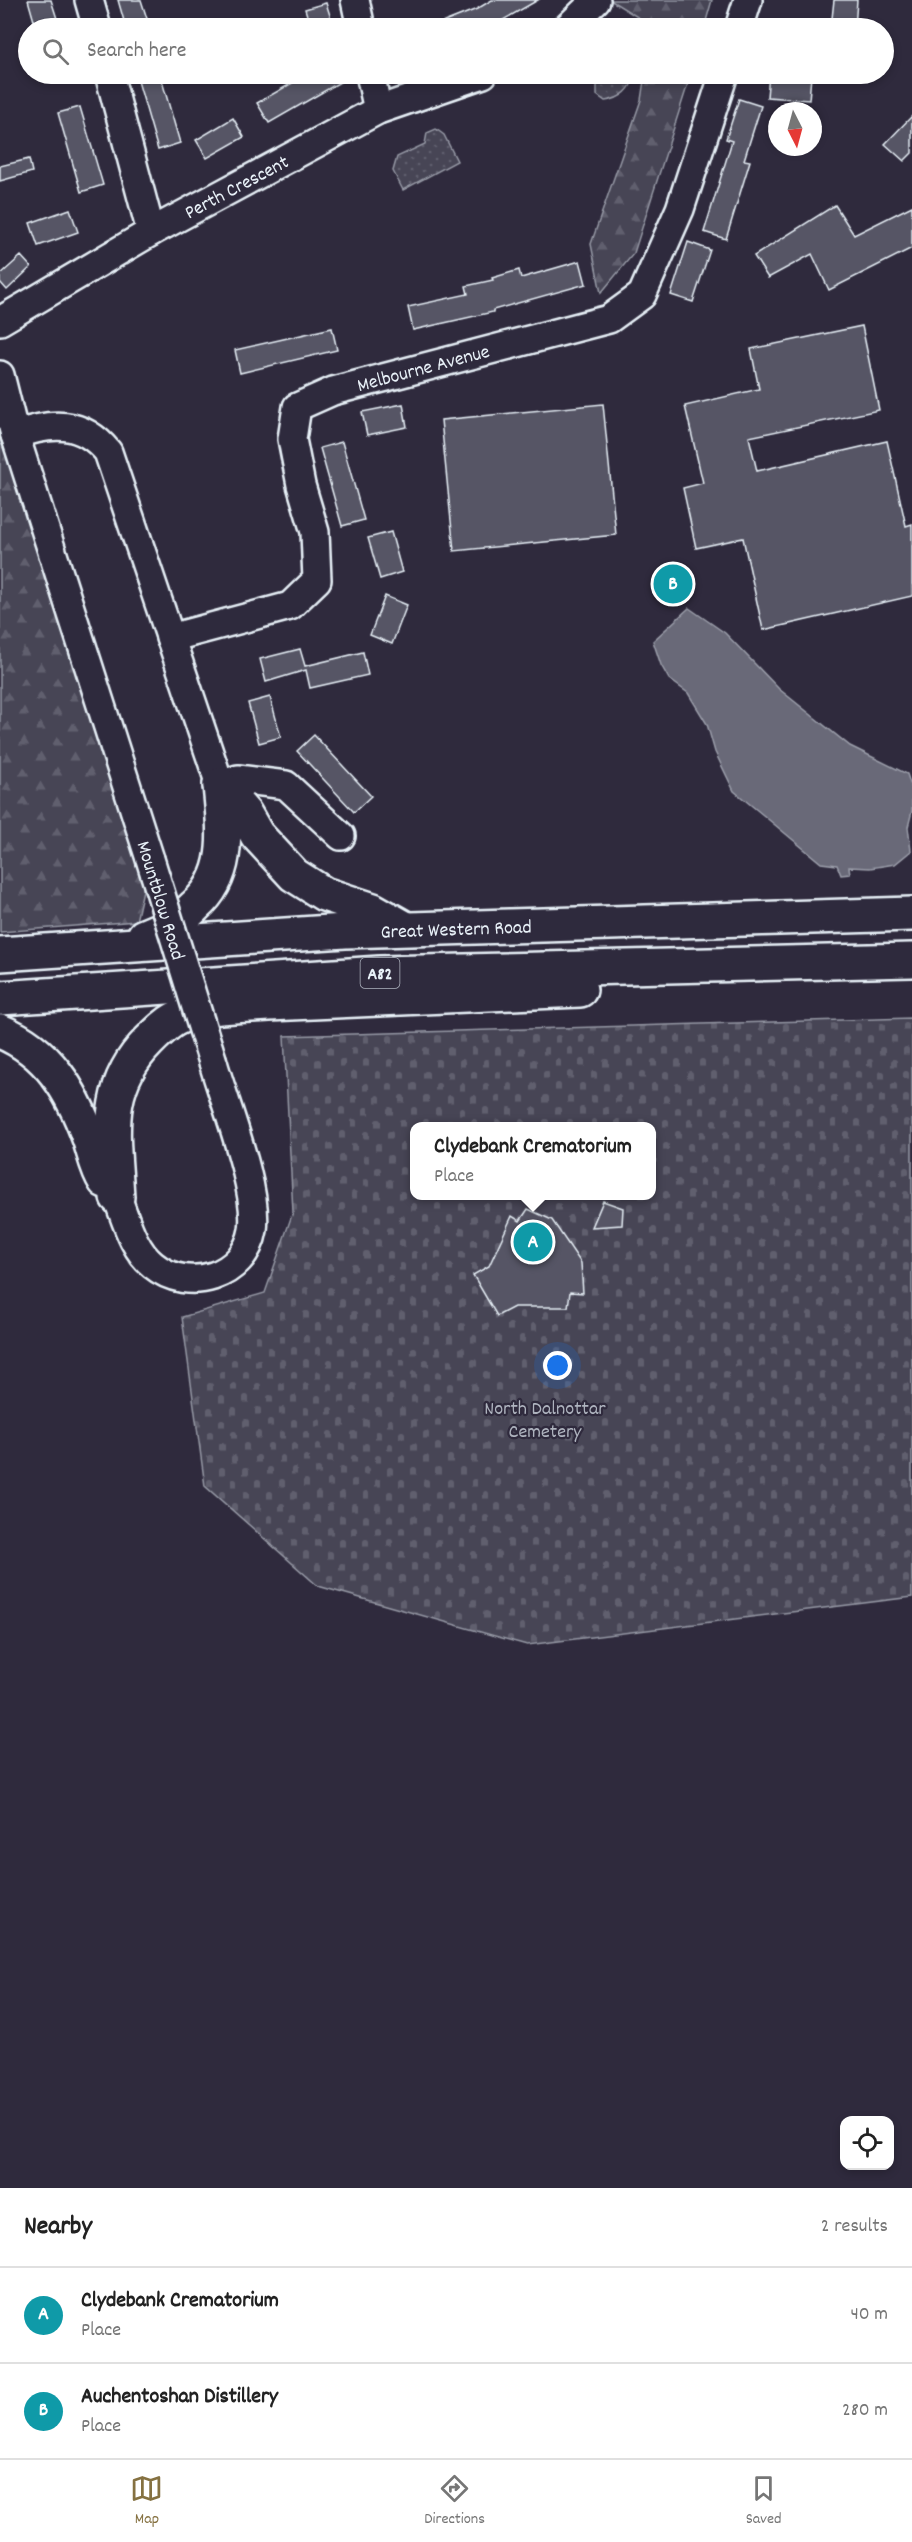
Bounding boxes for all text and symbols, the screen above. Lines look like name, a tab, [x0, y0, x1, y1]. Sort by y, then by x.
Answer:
search box	[18, 18, 894, 84]
icon: search	[39, 35, 72, 68]
text: Search here	[87, 36, 186, 67]
north arrow	[768, 102, 822, 156]
street label: Perth Crescent	[180, 149, 294, 228]
street label: Melbourne Avenue	[354, 339, 493, 401]
pin: B	[654, 562, 692, 606]
street label: Mountblow Road	[128, 838, 191, 964]
street label: Great Western Road	[380, 914, 532, 948]
road number: A82	[360, 958, 400, 988]
popup	[410, 1122, 656, 1200]
text: Clydebank Crematorium	[434, 1132, 632, 1163]
text: Place	[434, 1163, 474, 1191]
pin: A	[514, 1220, 552, 1264]
your location	[543, 1351, 572, 1380]
park label: North Dalnottar Cemetery	[484, 1396, 606, 1447]
map controls	[840, 2116, 894, 2170]
button: locate	[840, 2116, 894, 2170]
text: Nearby	[24, 2209, 92, 2246]
text: 2 results	[821, 2213, 888, 2241]
text: Clydebank Crematorium	[81, 2286, 279, 2317]
text: A	[38, 2301, 49, 2329]
text: 40 m	[850, 2301, 888, 2329]
text: Place	[81, 2317, 121, 2345]
text: Auchentoshan Distillery	[81, 2382, 278, 2413]
text: B	[39, 2397, 48, 2425]
text: 280 m	[842, 2397, 888, 2425]
text: Place	[81, 2413, 121, 2441]
tab: Map	[130, 2472, 163, 2531]
tab: Directions	[424, 2472, 485, 2531]
tab: Saved	[746, 2472, 782, 2531]

